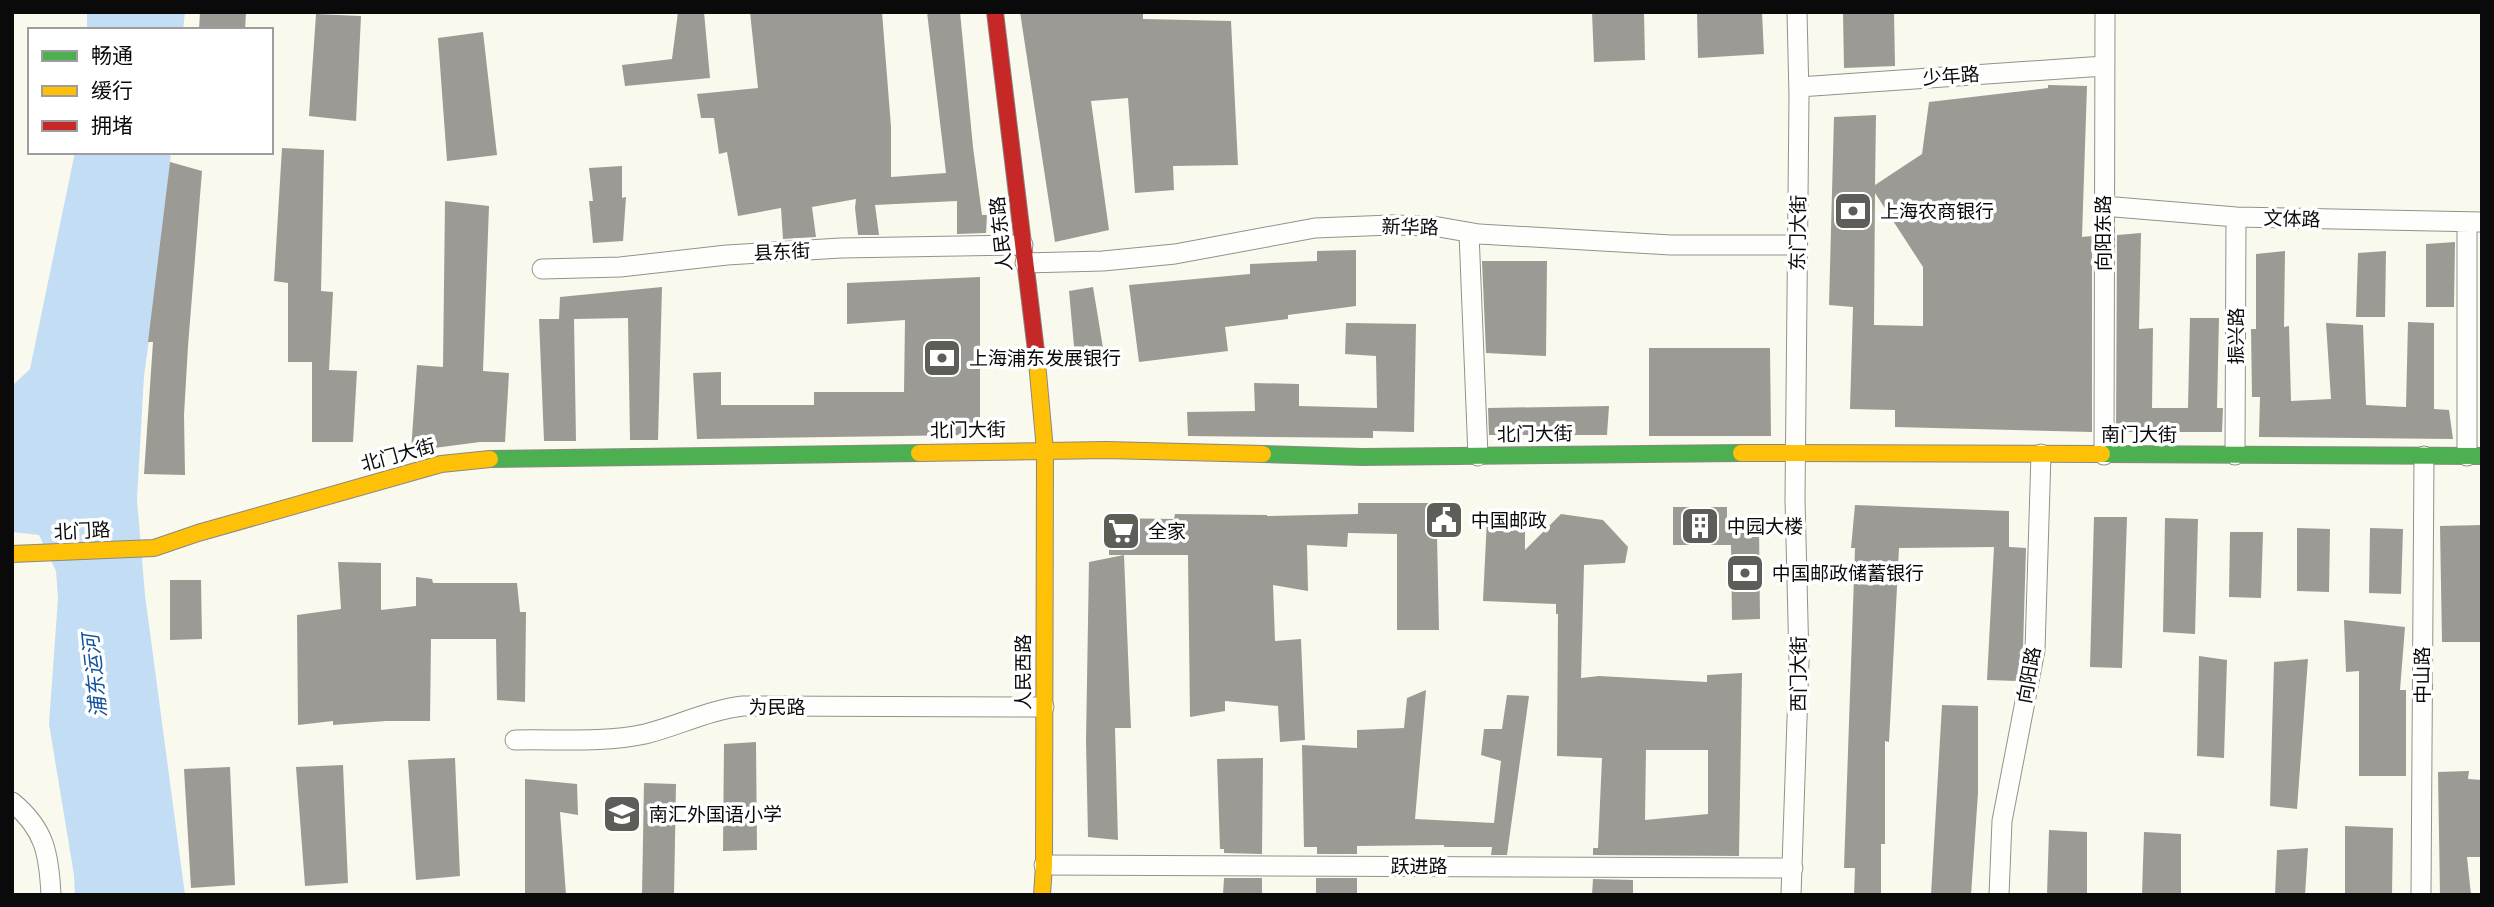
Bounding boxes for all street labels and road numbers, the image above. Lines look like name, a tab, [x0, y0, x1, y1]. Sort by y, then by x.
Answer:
street label: 少年路	[1922, 63, 1980, 89]
street label: 人民东路	[986, 195, 1016, 273]
street label: 东门大街	[1786, 195, 1810, 271]
street label: 向阳东路	[2092, 195, 2115, 271]
street label: 文体路	[2263, 207, 2321, 231]
street label: 新华路	[1381, 215, 1439, 239]
street label: 县东街	[753, 239, 811, 265]
street label: 振兴路	[2225, 307, 2248, 365]
street label: 北门大街	[930, 418, 1006, 442]
street label: 北门大街	[1497, 422, 1573, 446]
street label: 南门大街	[2101, 423, 2177, 446]
street label: 北门大街	[358, 434, 438, 476]
street label: 北门路	[53, 518, 111, 544]
street label: 人民西路	[1012, 634, 1035, 710]
street label: 西门大街	[1787, 636, 1810, 712]
street label: 向阳路	[2013, 645, 2045, 705]
street label: 中山路	[2411, 646, 2434, 704]
street label: 为民路	[748, 696, 806, 719]
street label: 跃进路	[1390, 855, 1448, 878]

